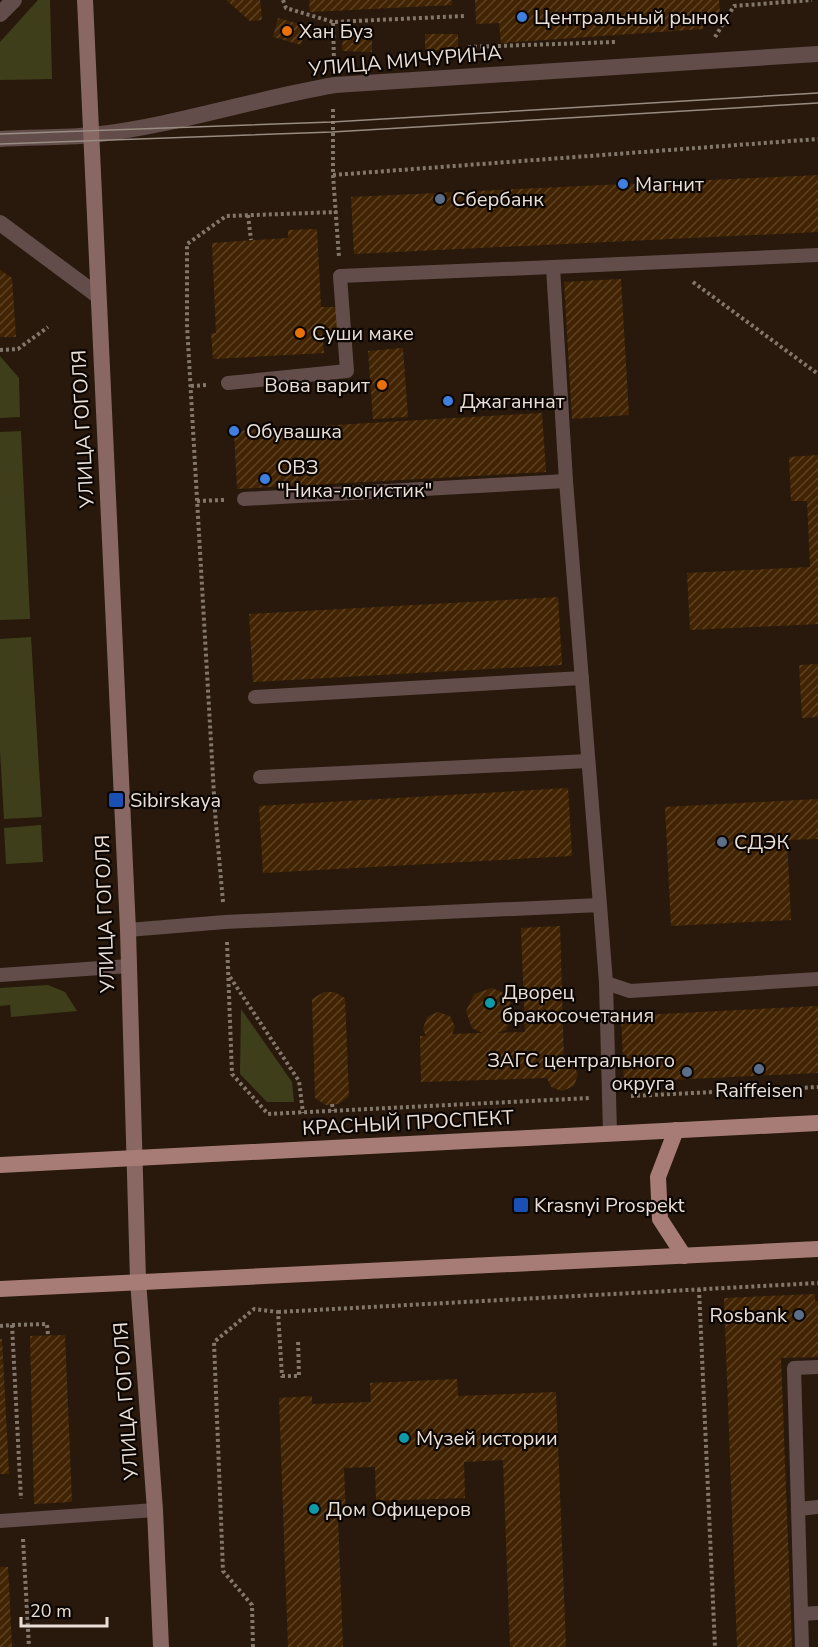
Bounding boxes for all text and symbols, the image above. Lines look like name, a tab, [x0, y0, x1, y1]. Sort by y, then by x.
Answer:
place label: Центральный рынок	[534, 4, 730, 31]
marker: Центральный рынок	[515, 10, 529, 24]
place label: Хан Буз	[299, 18, 373, 45]
marker: Хан Буз	[280, 24, 294, 38]
street label: УЛИЦА МИЧУРИНА	[306, 39, 503, 83]
place label: Магнит	[635, 171, 704, 198]
marker: Магнит	[616, 177, 630, 191]
place label: Сбербанк	[452, 186, 544, 213]
marker: Сбербанк	[433, 192, 447, 206]
place label: Суши маке	[312, 320, 414, 347]
marker: Суши маке	[293, 326, 307, 340]
street label: УЛИЦА ГОГОЛЯ	[65, 349, 101, 510]
place label: Вова варит	[264, 372, 370, 399]
marker: Вова варит	[375, 378, 389, 392]
place label: Джаганнат	[460, 388, 565, 415]
marker: Джаганнат	[441, 394, 455, 408]
place label: Обувашка	[246, 418, 342, 445]
marker: Обувашка	[227, 424, 241, 438]
place label: ОВЗ "Ника-логистик"	[277, 454, 432, 504]
marker: ОВЗ "Ника-логистик"	[258, 472, 272, 486]
place label: Sibirskaya	[130, 787, 221, 814]
marker: Sibirskaya	[107, 791, 125, 809]
place label: СДЭК	[734, 829, 789, 856]
street label: УЛИЦА ГОГОЛЯ	[89, 834, 121, 995]
marker: СДЭК	[715, 835, 729, 849]
place label: Дворец бракосочетания	[502, 979, 654, 1029]
marker: Дворец бракосочетания	[483, 996, 497, 1010]
place label: ЗАГС центрального округа	[487, 1047, 675, 1097]
marker: Raiffeisen	[752, 1062, 766, 1076]
marker: ЗАГС центрального округа	[680, 1065, 694, 1079]
place label: Raiffeisen	[715, 1077, 803, 1104]
street label: КРАСНЫЙ ПРОСПЕКТ	[302, 1104, 514, 1142]
place label: Krasnyi Prospekt	[534, 1192, 685, 1219]
marker: Krasnyi Prospekt	[512, 1196, 530, 1214]
place label: Rosbank	[709, 1302, 788, 1329]
marker: Rosbank	[792, 1308, 806, 1322]
street label: УЛИЦА ГОГОЛЯ	[107, 1321, 145, 1482]
place label: Музей истории	[416, 1425, 558, 1452]
marker: Музей истории	[397, 1431, 411, 1445]
place label: Дом Офицеров	[326, 1496, 471, 1523]
marker: Дом Офицеров	[307, 1502, 321, 1516]
scale bar	[21, 1590, 106, 1628]
text: 20 m	[30, 1599, 72, 1623]

